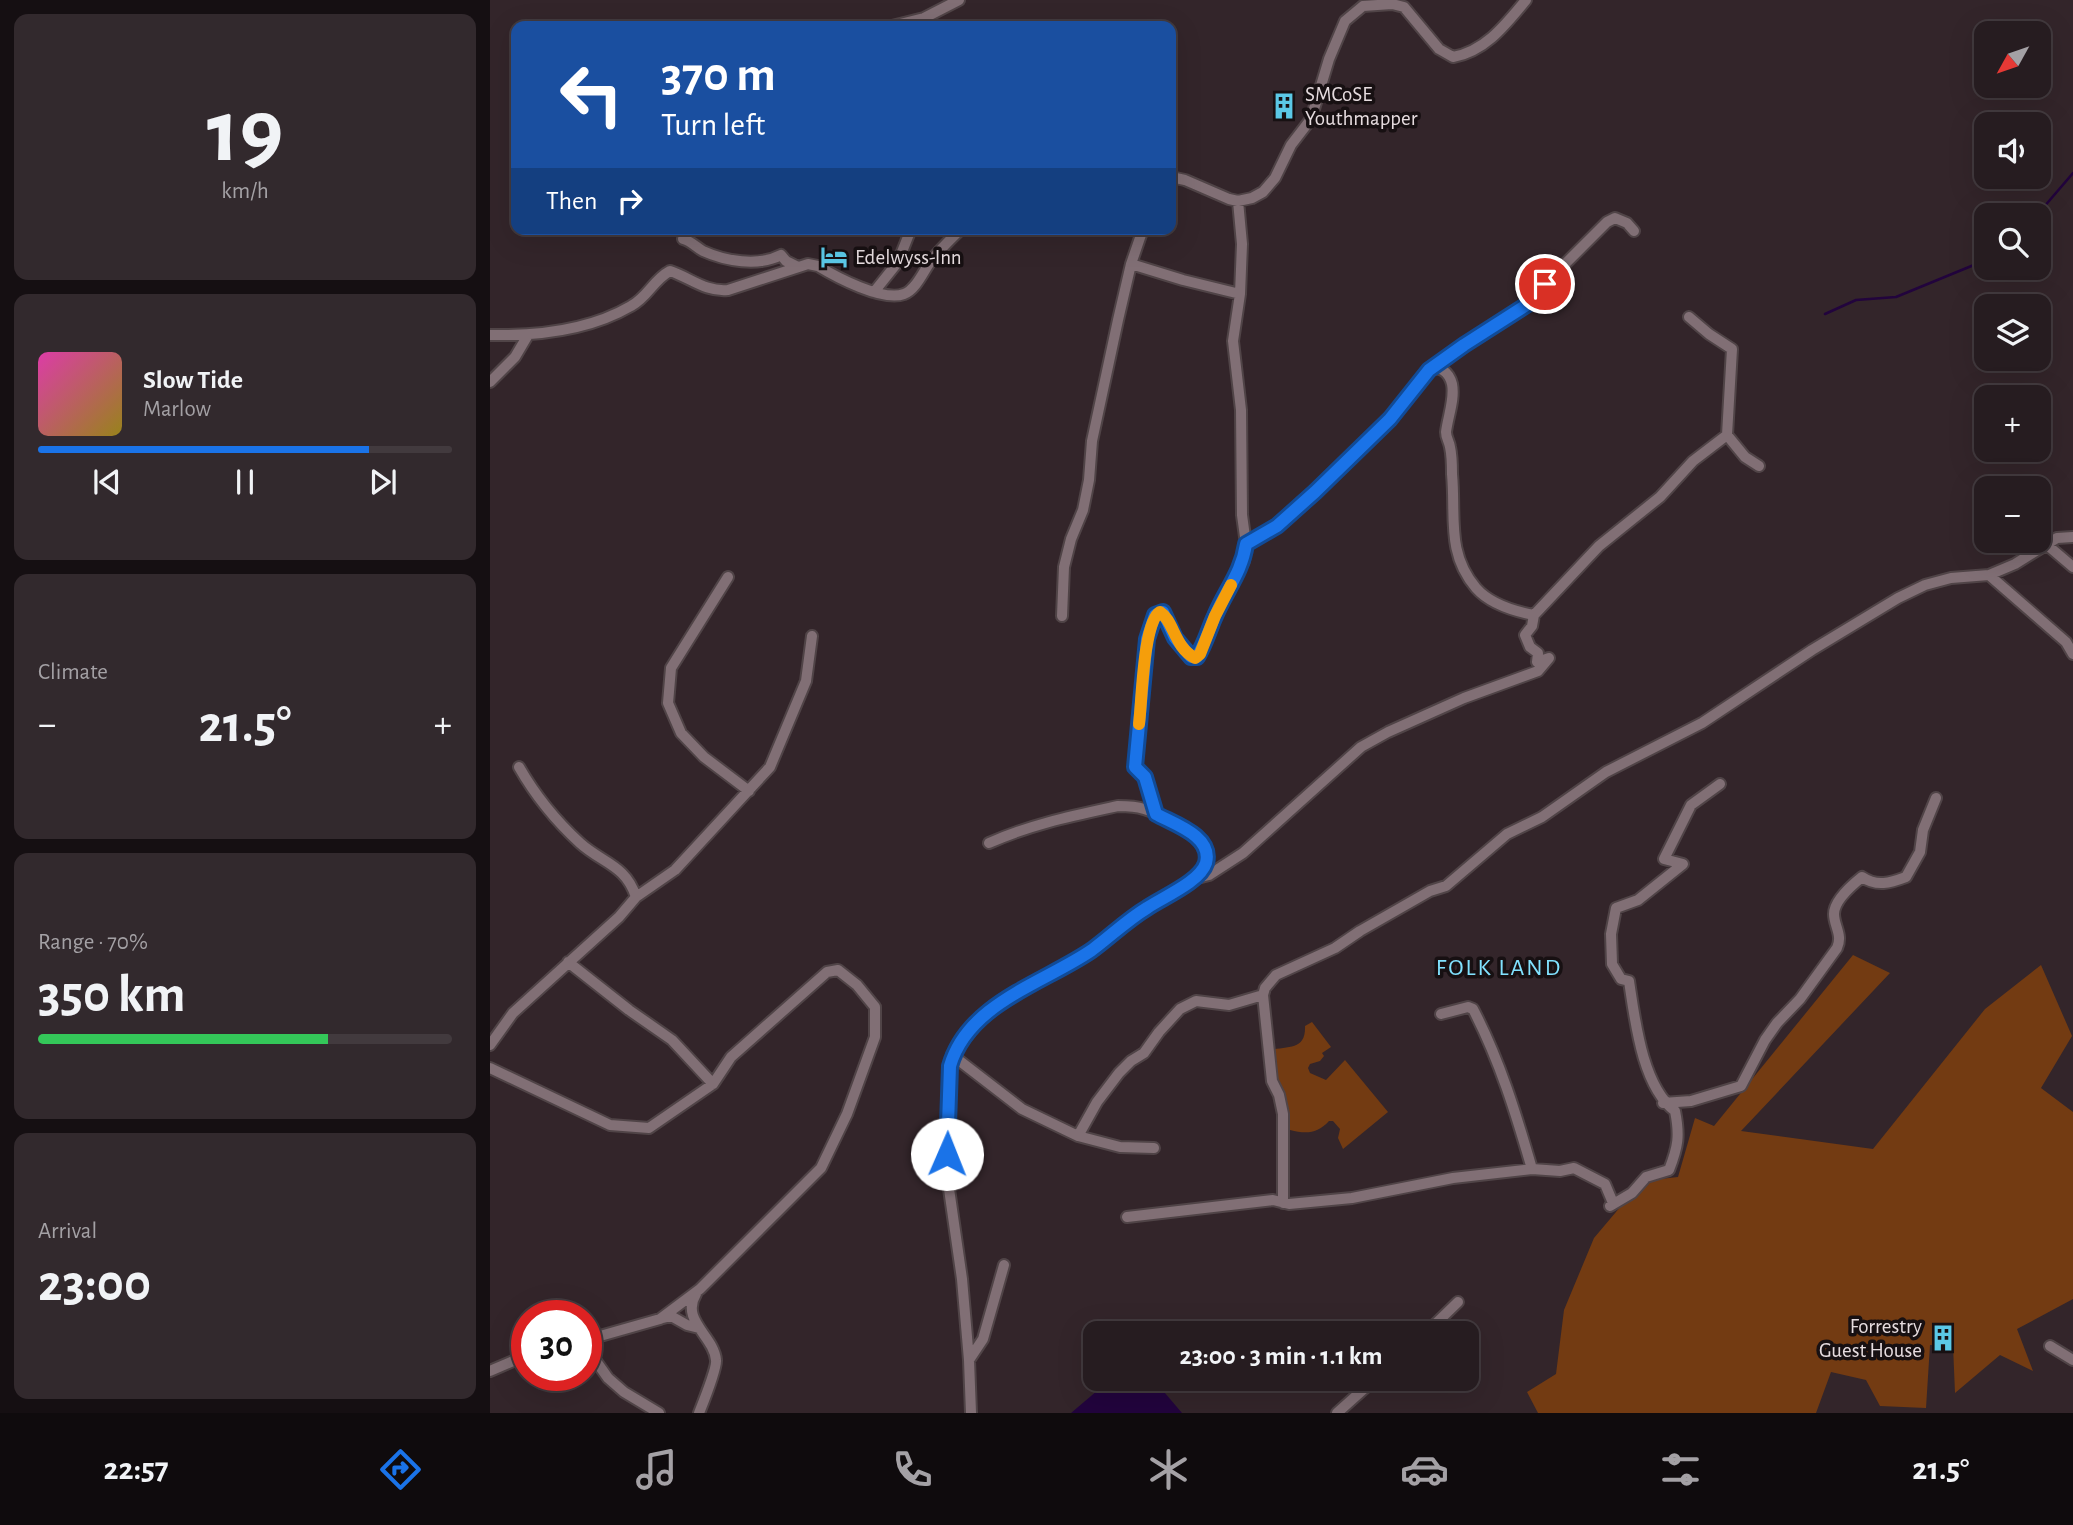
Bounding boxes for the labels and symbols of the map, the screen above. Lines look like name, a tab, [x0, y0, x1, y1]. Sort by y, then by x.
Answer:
north arrow	[1974, 21, 2051, 98]
place label: SMCoSE Youthmapper	[1305, 84, 1418, 129]
building icon: SMCoSE Youthmapper	[1269, 91, 1299, 121]
hotel icon: Edelwyss-Inn	[819, 242, 849, 272]
place label: Edelwyss-Inn	[855, 247, 962, 268]
pin	[1515, 254, 1575, 314]
district label: FOLK LAND	[1436, 956, 1562, 980]
position arrow	[910, 1117, 984, 1191]
speed limit sign: 30	[511, 1300, 602, 1391]
place label: Forrestry Guest House	[1819, 1316, 1922, 1361]
building icon: Forrestry Guest House	[1928, 1323, 1958, 1353]

